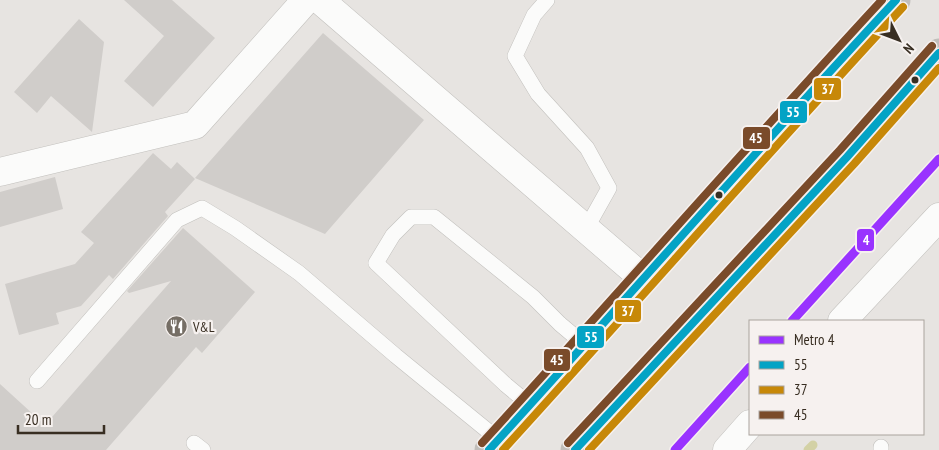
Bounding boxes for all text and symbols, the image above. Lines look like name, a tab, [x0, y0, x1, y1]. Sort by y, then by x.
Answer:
north arrow	[874, 15, 924, 65]
text: N	[899, 40, 918, 58]
unlabelled marker	[910, 75, 920, 85]
line badge: 37	[813, 77, 842, 101]
text: 37	[821, 80, 835, 98]
line badge: 55	[779, 100, 808, 124]
text: 55	[786, 103, 800, 121]
line badge: 45	[742, 126, 771, 150]
text: 45	[749, 129, 763, 147]
unlabelled marker	[714, 190, 724, 200]
line badge: 4	[856, 228, 875, 252]
text: 4	[863, 231, 870, 249]
line badge: 37	[614, 299, 642, 323]
text: 37	[621, 302, 635, 320]
restaurant icon: V&L	[165, 315, 189, 339]
place label: V&L	[192, 318, 215, 336]
legend	[749, 320, 924, 435]
line badge: 55	[576, 325, 605, 349]
text: 55	[584, 328, 598, 346]
text: Metro 4	[794, 330, 835, 349]
line badge: 45	[543, 348, 571, 372]
text: 45	[550, 351, 564, 369]
text: 55	[794, 355, 808, 374]
text: 37	[794, 380, 808, 399]
scale bar	[18, 402, 104, 434]
text: 45	[794, 405, 808, 424]
text: 20 m	[25, 410, 51, 429]

